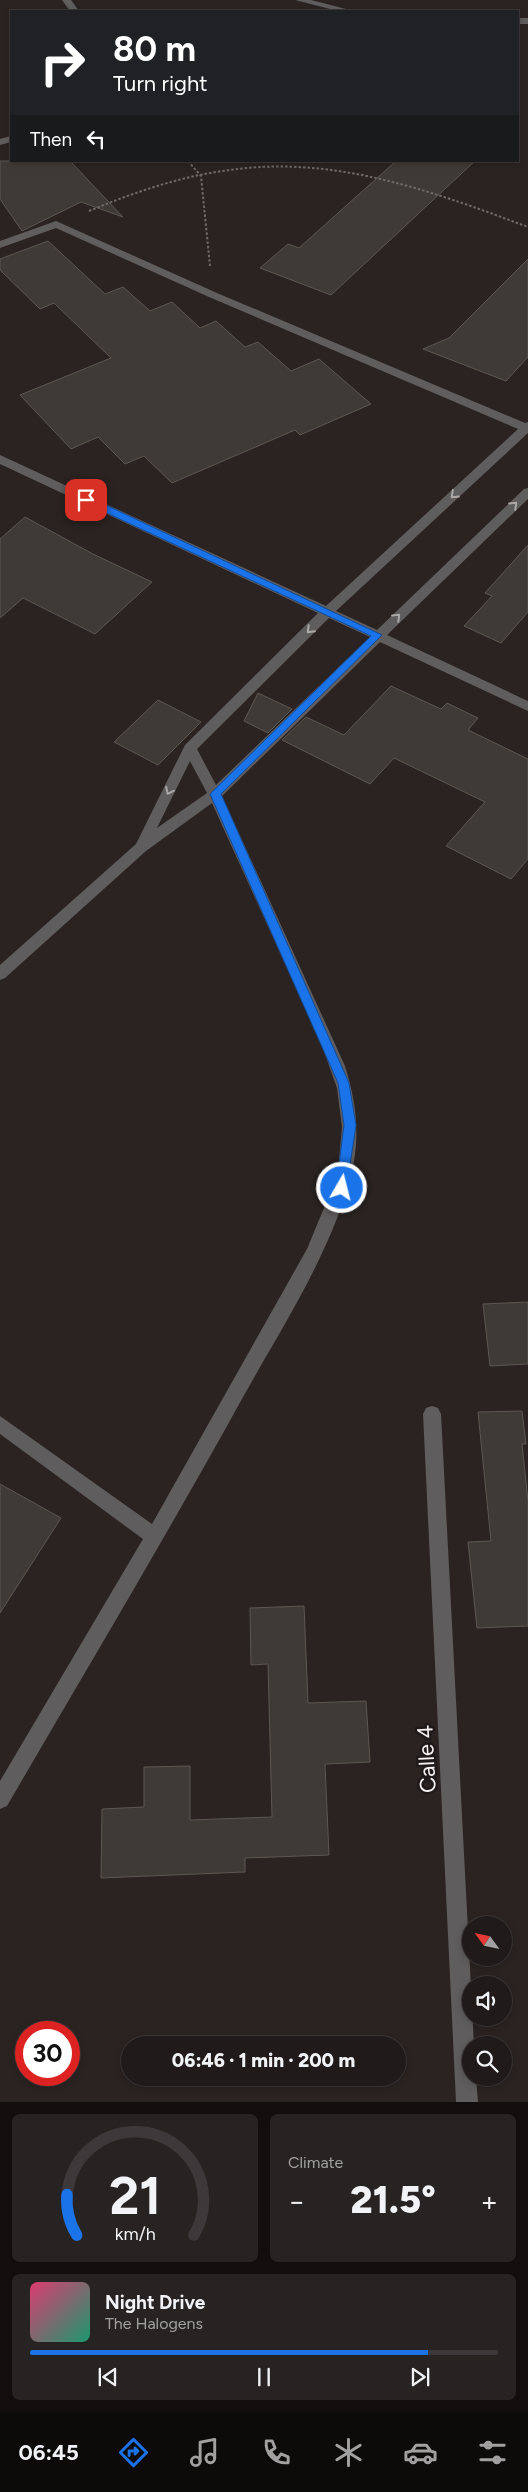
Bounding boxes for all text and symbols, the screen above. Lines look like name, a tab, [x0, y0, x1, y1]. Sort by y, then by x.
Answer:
text: 80 m	[113, 28, 196, 70]
icon: right	[30, 30, 95, 95]
text: Turn right	[113, 70, 208, 97]
icon: left	[82, 125, 110, 153]
text: Then	[30, 128, 72, 151]
pin	[65, 479, 107, 521]
icon: arrive	[72, 486, 100, 514]
one-way arrow	[450, 489, 459, 498]
one-way arrow	[509, 502, 518, 511]
one-way arrow	[391, 614, 400, 623]
one-way arrow	[306, 624, 315, 633]
one-way arrow	[165, 786, 175, 795]
position arrow	[315, 1161, 367, 1213]
street label: Calle 4	[411, 1724, 442, 1794]
north arrow	[462, 1916, 512, 1966]
map controls	[462, 1916, 512, 2086]
button: sound	[462, 1976, 512, 2026]
speed limit sign: 30	[15, 2021, 80, 2086]
button: search	[462, 2036, 512, 2086]
text: 06:46 · 1 min · 200 m	[172, 2049, 355, 2072]
text: Climate	[288, 2153, 343, 2172]
text: 21	[109, 2165, 161, 2227]
text: 21.5°	[350, 2177, 436, 2223]
text: −	[288, 2184, 305, 2218]
text: +	[481, 2184, 498, 2218]
text: km/h	[115, 2223, 155, 2244]
text: Night Drive	[105, 2291, 205, 2314]
text: The Halogens	[105, 2314, 203, 2333]
icon: previous	[94, 2363, 122, 2391]
icon: pause	[250, 2363, 278, 2391]
icon: next	[406, 2363, 434, 2391]
icon: directions	[116, 2435, 151, 2470]
icon: music	[187, 2435, 222, 2470]
icon: phone	[259, 2435, 294, 2470]
icon: climate	[331, 2435, 366, 2470]
icon: car	[403, 2435, 438, 2470]
icon: filters	[475, 2435, 510, 2470]
text: 06:45	[18, 2439, 79, 2466]

